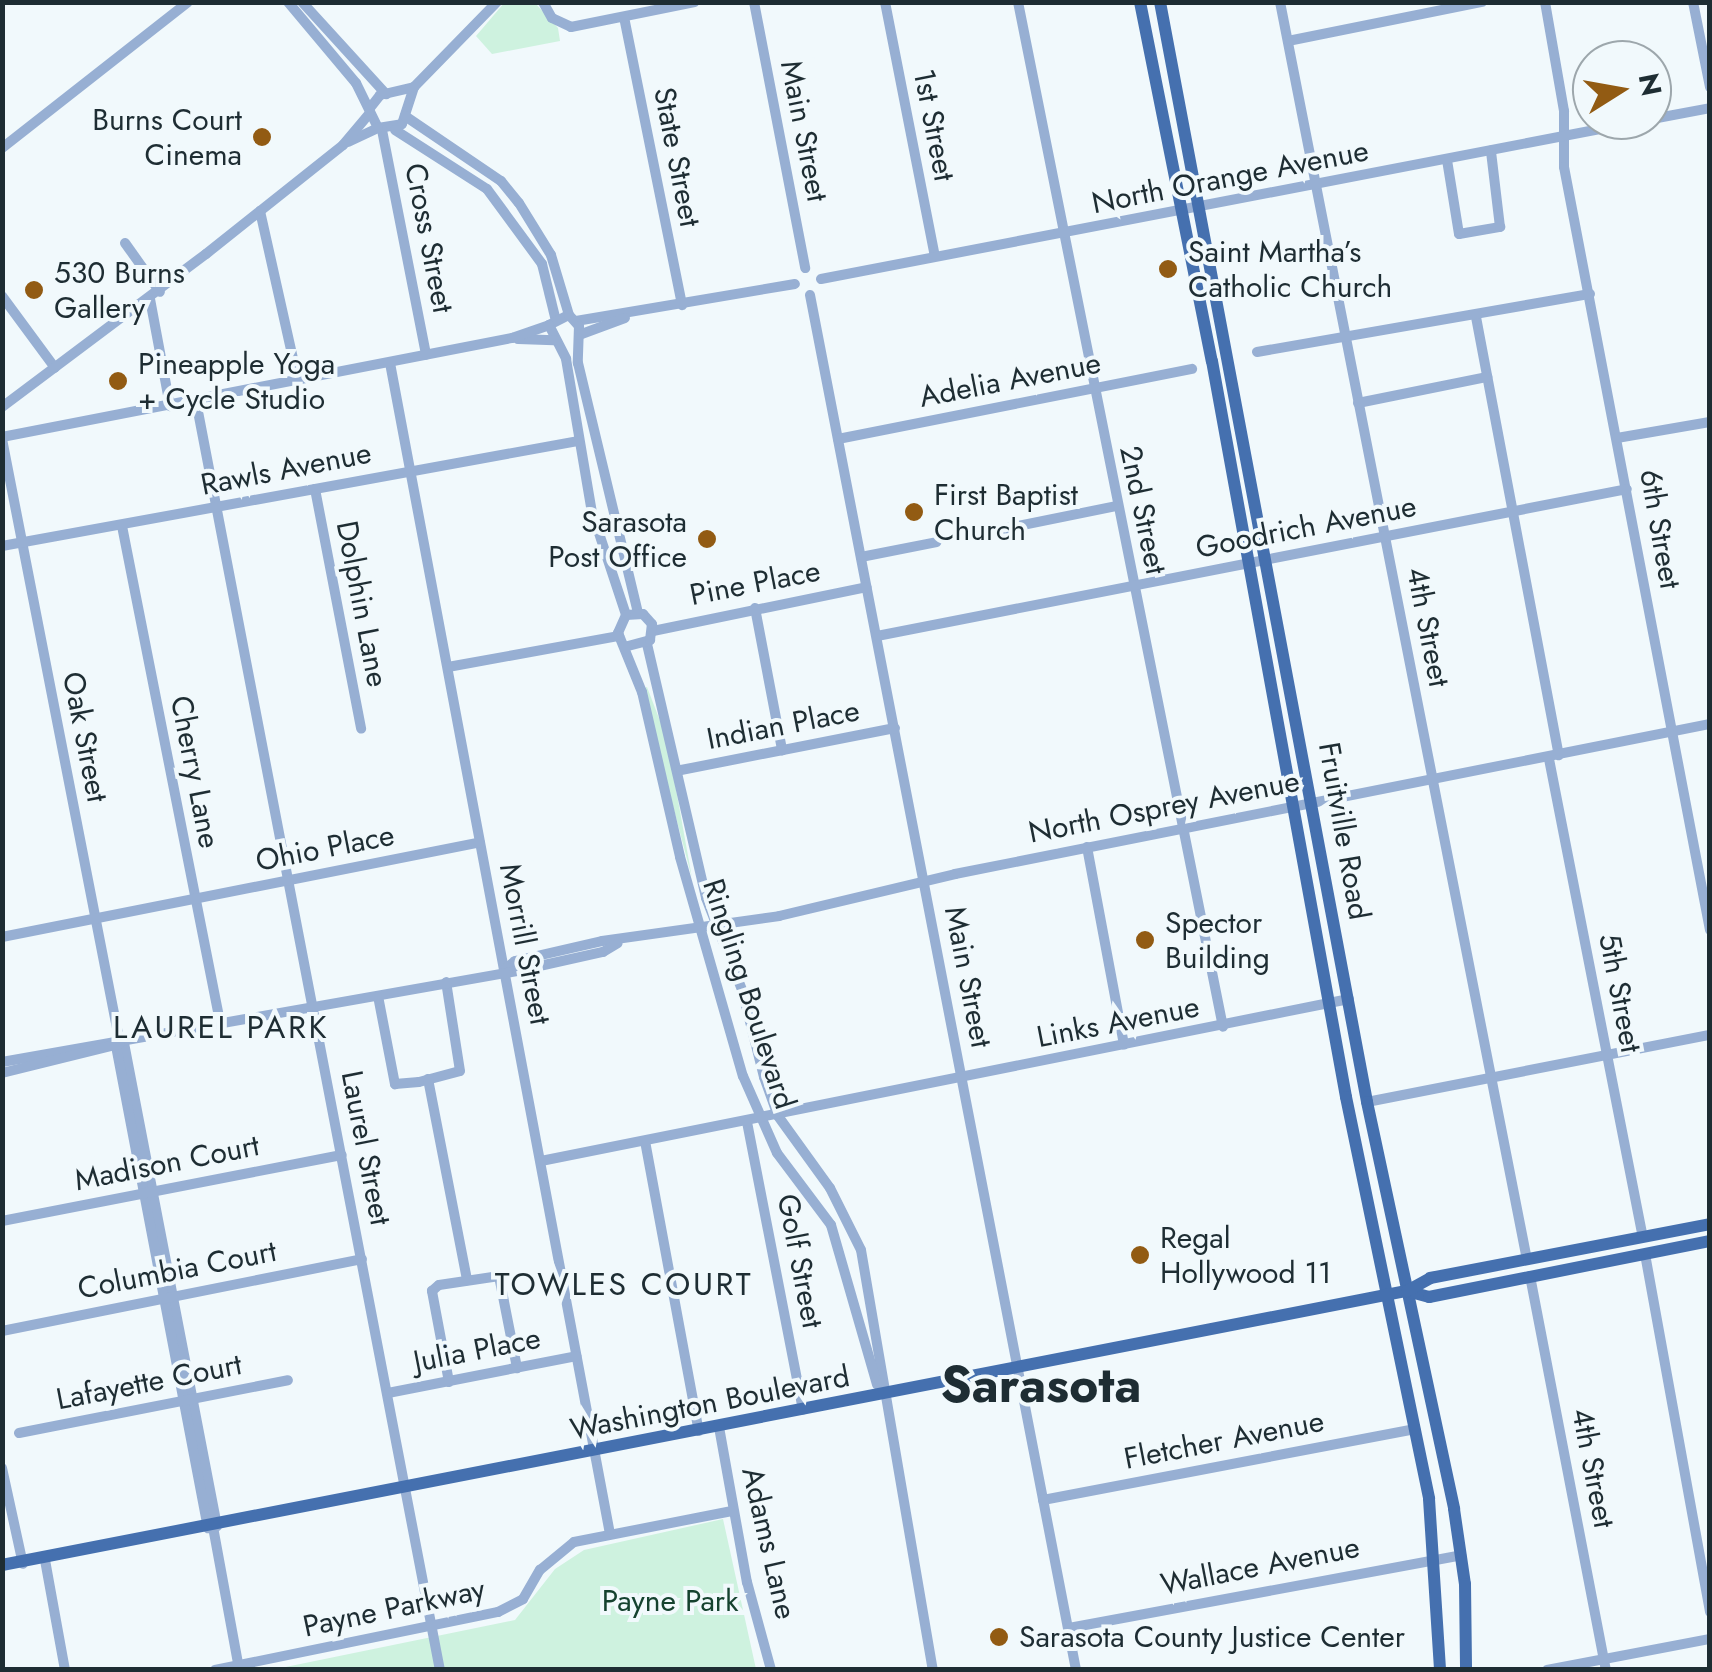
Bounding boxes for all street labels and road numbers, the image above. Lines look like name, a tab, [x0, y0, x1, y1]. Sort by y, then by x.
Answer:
street label: Main Street	[773, 57, 835, 205]
street label: 1st Street	[906, 66, 962, 184]
street label: State Street	[646, 84, 708, 230]
street label: North Orange Avenue	[1089, 133, 1371, 221]
street label: Cross Street	[397, 160, 461, 316]
street label: Adelia Avenue	[916, 345, 1104, 415]
street label: Rawls Avenue	[198, 435, 374, 503]
street label: 2nd Street	[1112, 442, 1174, 578]
street label: 6th Street	[1632, 466, 1688, 592]
street label: Goodrich Avenue	[1193, 488, 1419, 566]
street label: Dolphin Lane	[328, 518, 396, 690]
street label: Pine Place	[687, 553, 823, 613]
street label: 4th Street	[1399, 564, 1457, 690]
street label: Oak Street	[55, 669, 115, 805]
street label: Cherry Lane	[163, 693, 227, 851]
street label: Indian Place	[704, 693, 862, 757]
street label: Fruitville Road	[1311, 740, 1377, 922]
street label: North Osprey Avenue	[1025, 763, 1303, 851]
street label: Ohio Place	[253, 817, 397, 879]
street label: Morrill Street	[492, 860, 558, 1028]
street label: Ringling Boulevard	[695, 874, 803, 1114]
street label: Main Street	[937, 903, 999, 1051]
street label: 5th Street	[1591, 930, 1649, 1056]
street label: Links Avenue	[1034, 989, 1202, 1055]
street label: Laurel Street	[333, 1068, 399, 1228]
street label: Madison Court	[72, 1127, 262, 1199]
street label: Golf Street	[769, 1191, 831, 1331]
street label: Columbia Court	[75, 1233, 279, 1307]
street label: Julia Place	[410, 1320, 544, 1380]
street label: Lafayette Court	[53, 1346, 245, 1418]
street label: Washington Boulevard	[567, 1358, 853, 1448]
street label: Fletcher Avenue	[1121, 1403, 1327, 1477]
street label: 4th Street	[1564, 1405, 1622, 1531]
street label: Adams Lane	[734, 1463, 804, 1623]
street label: Wallace Avenue	[1158, 1529, 1362, 1603]
street label: Payne Parkway	[300, 1571, 488, 1645]

